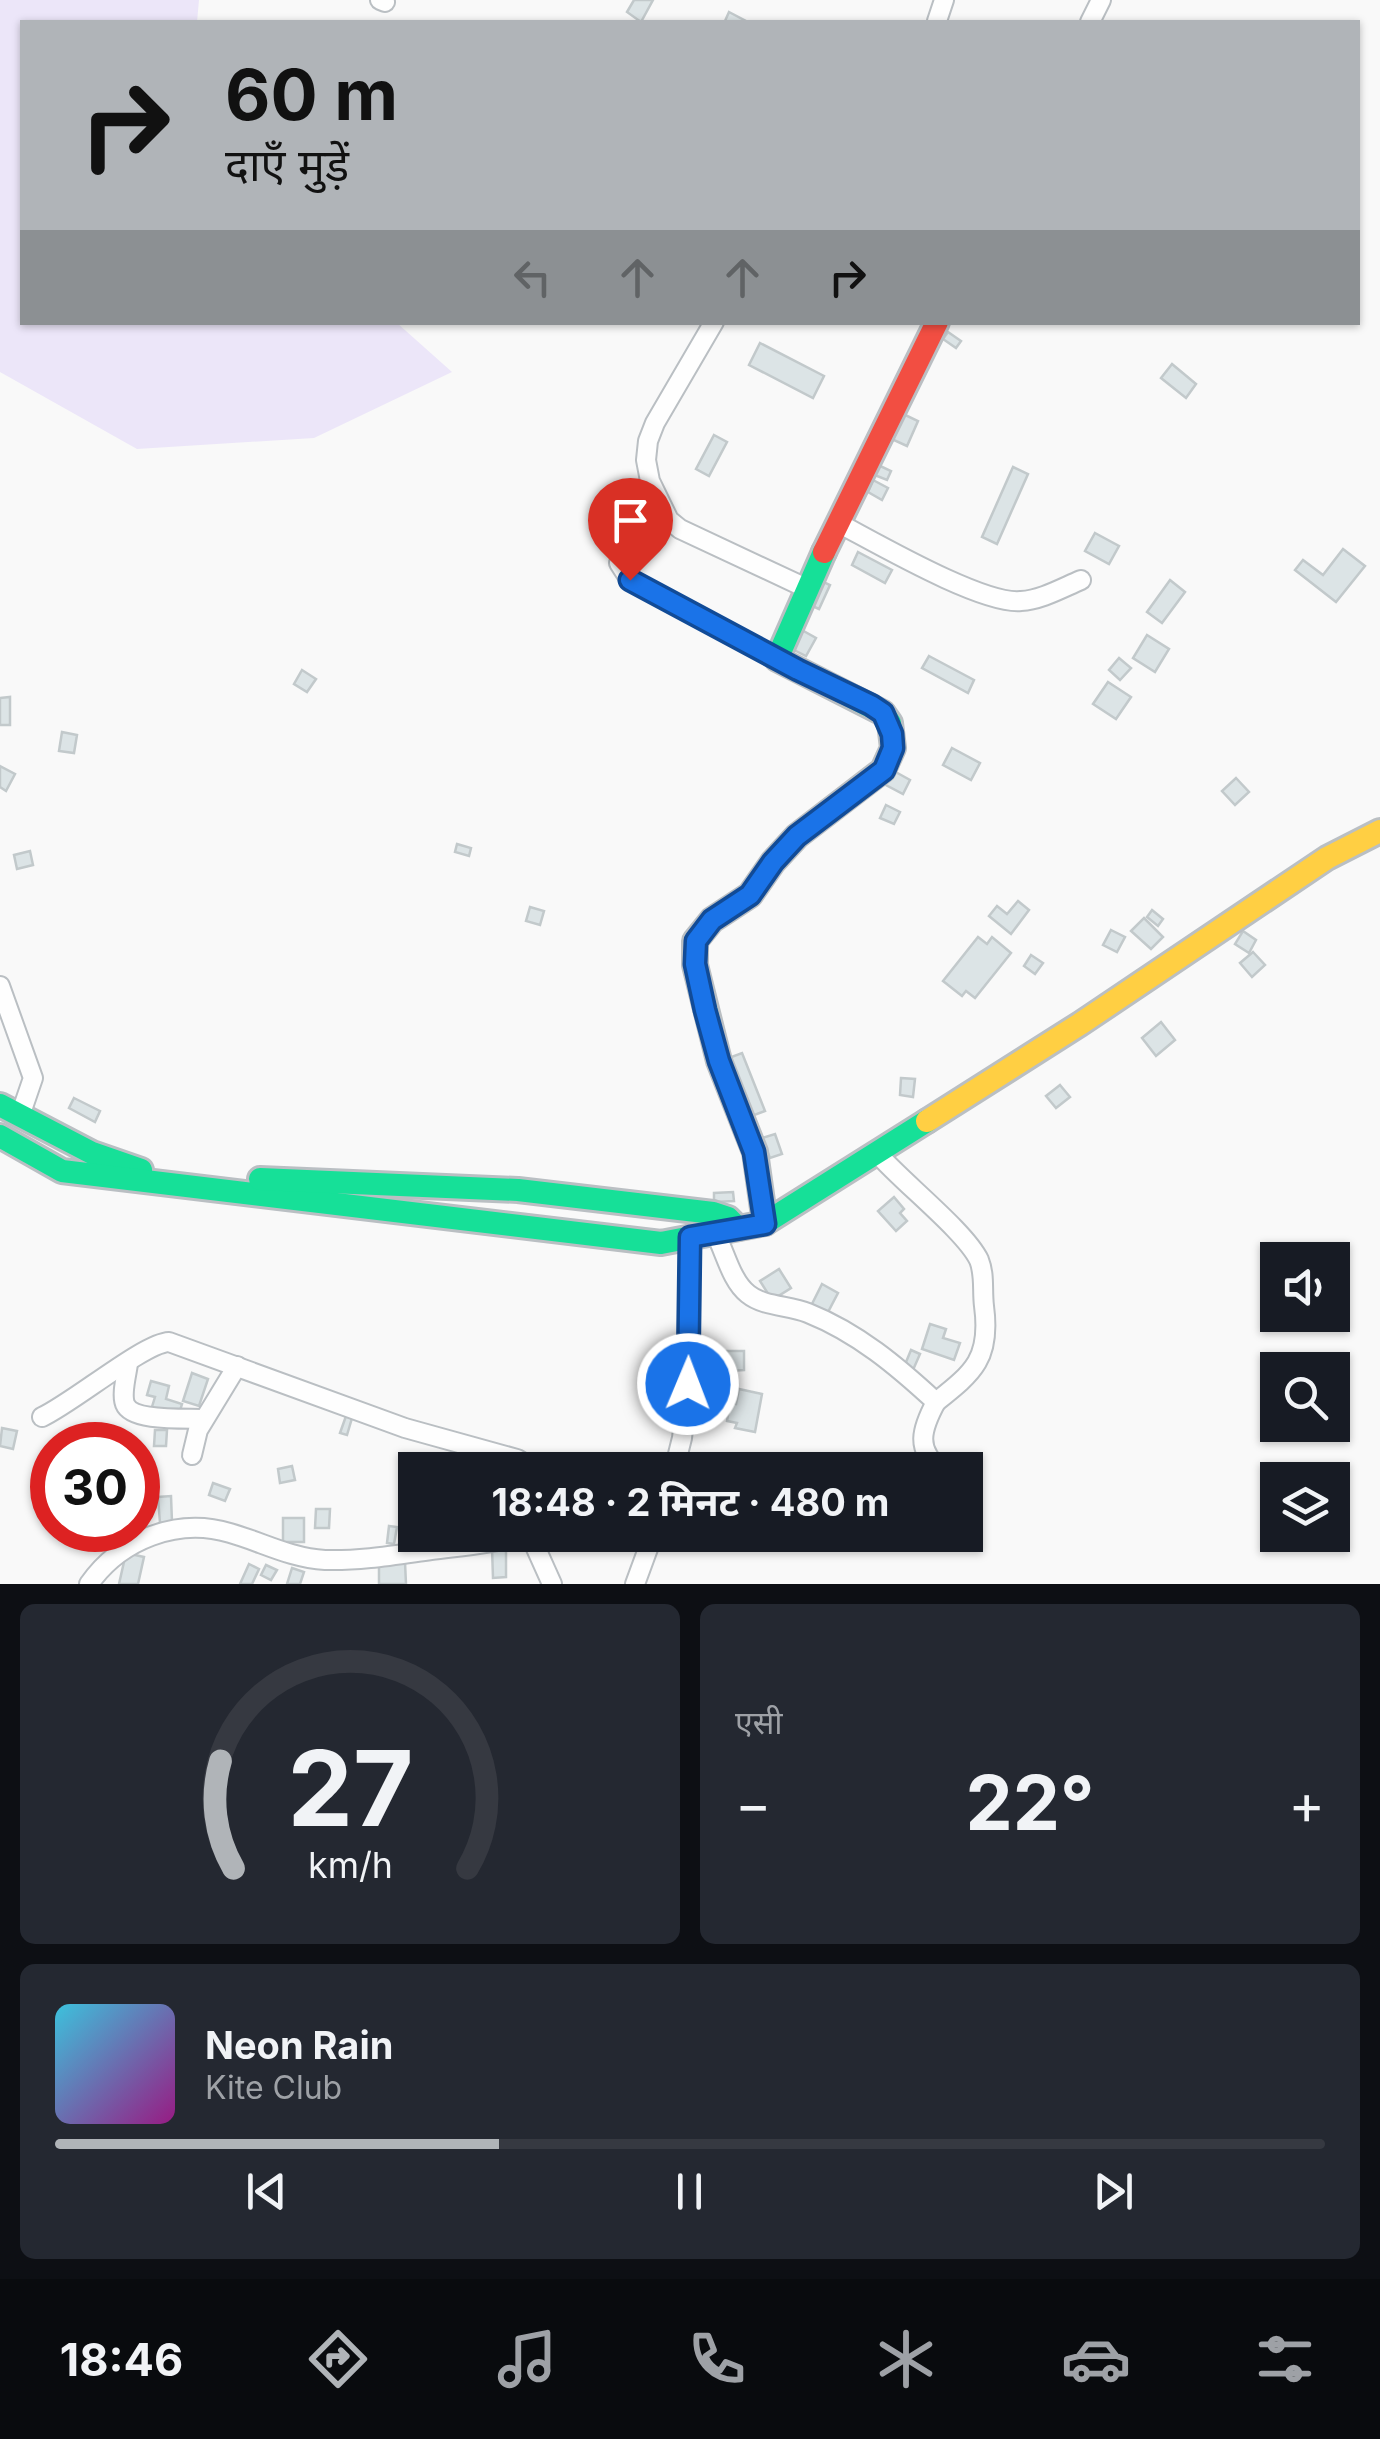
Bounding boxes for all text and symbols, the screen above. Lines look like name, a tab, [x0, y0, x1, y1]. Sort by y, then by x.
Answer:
text: 60 m	[225, 52, 398, 137]
icon: right	[60, 60, 190, 190]
text: दाएँ मुड़ें	[225, 137, 349, 192]
icon: left	[505, 250, 560, 305]
icon: ahead	[610, 250, 665, 305]
icon: ahead	[715, 250, 770, 305]
icon: right	[820, 250, 875, 305]
pin	[588, 478, 673, 581]
icon: arrive	[603, 493, 658, 548]
map controls	[1260, 1242, 1350, 1552]
button: sound	[1260, 1242, 1350, 1332]
position arrow	[636, 1332, 740, 1436]
button: search	[1260, 1352, 1350, 1442]
speed limit sign: 30	[30, 1422, 160, 1552]
button: layers	[1260, 1462, 1350, 1552]
text: 18:48 · 2 मिनट · 480 m	[491, 1479, 890, 1525]
text: एसी	[735, 1703, 783, 1742]
text: 27	[287, 1725, 413, 1851]
text: 22°	[966, 1757, 1094, 1848]
text: −	[735, 1771, 771, 1837]
text: +	[1289, 1771, 1325, 1837]
text: km/h	[308, 1843, 392, 1887]
text: Neon Rain	[205, 2022, 393, 2068]
text: Kite Club	[205, 2068, 342, 2107]
icon: previous	[239, 2164, 294, 2219]
icon: pause	[662, 2164, 717, 2219]
icon: next	[1086, 2164, 1141, 2219]
icon: directions	[303, 2324, 373, 2394]
icon: music	[492, 2324, 562, 2394]
icon: phone	[682, 2324, 752, 2394]
icon: climate	[871, 2324, 941, 2394]
icon: car	[1061, 2324, 1131, 2394]
icon: filters	[1250, 2324, 1320, 2394]
text: 18:46	[60, 2332, 183, 2387]

